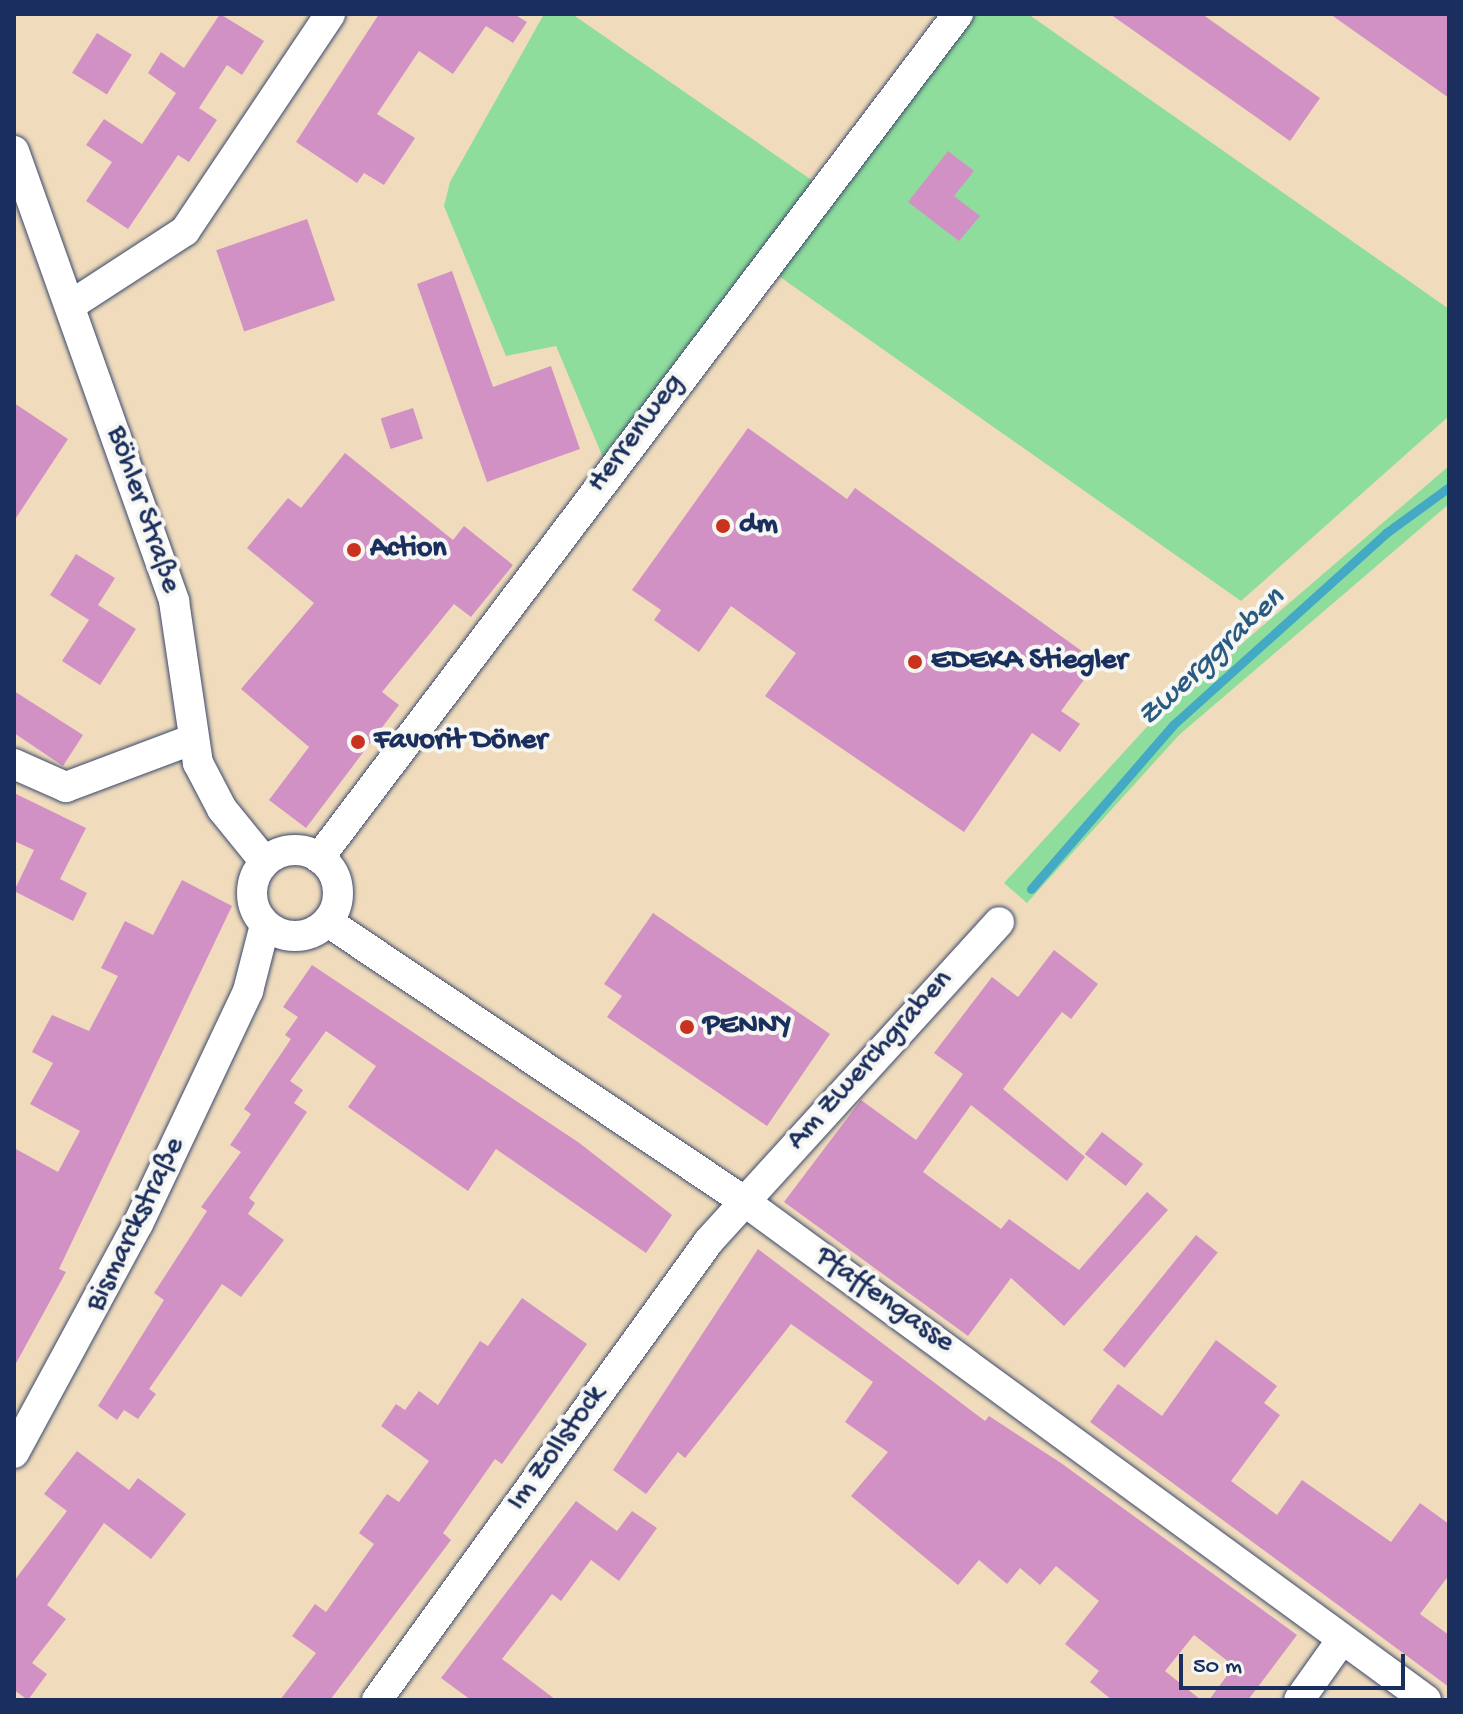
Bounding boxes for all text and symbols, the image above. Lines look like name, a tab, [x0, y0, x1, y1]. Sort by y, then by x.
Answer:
street label: Herrenweg	[581, 368, 693, 500]
street label: Böhler Straße	[97, 422, 187, 598]
place label: dm	[739, 508, 778, 544]
marker: dm	[714, 517, 732, 535]
place label: Action	[370, 532, 446, 568]
marker: Action	[345, 541, 363, 559]
water label: Zwerggraben	[1130, 580, 1294, 736]
place label: EDEKA Stiegler	[931, 644, 1127, 680]
marker: EDEKA Stiegler	[906, 653, 924, 671]
place label: Favorit Döner	[374, 724, 547, 760]
marker: Favorit Döner	[349, 733, 367, 751]
street label: Am Zwerchgraben	[780, 963, 962, 1159]
place label: PENNY	[703, 1009, 791, 1045]
marker: PENNY	[678, 1018, 696, 1036]
street label: Bismarckstraße	[79, 1132, 195, 1318]
street label: Pfaffengasse	[807, 1240, 961, 1362]
street label: Im Zollstock	[500, 1379, 616, 1519]
scale bar	[1183, 1638, 1409, 1688]
text: 50 m	[1193, 1653, 1242, 1682]

